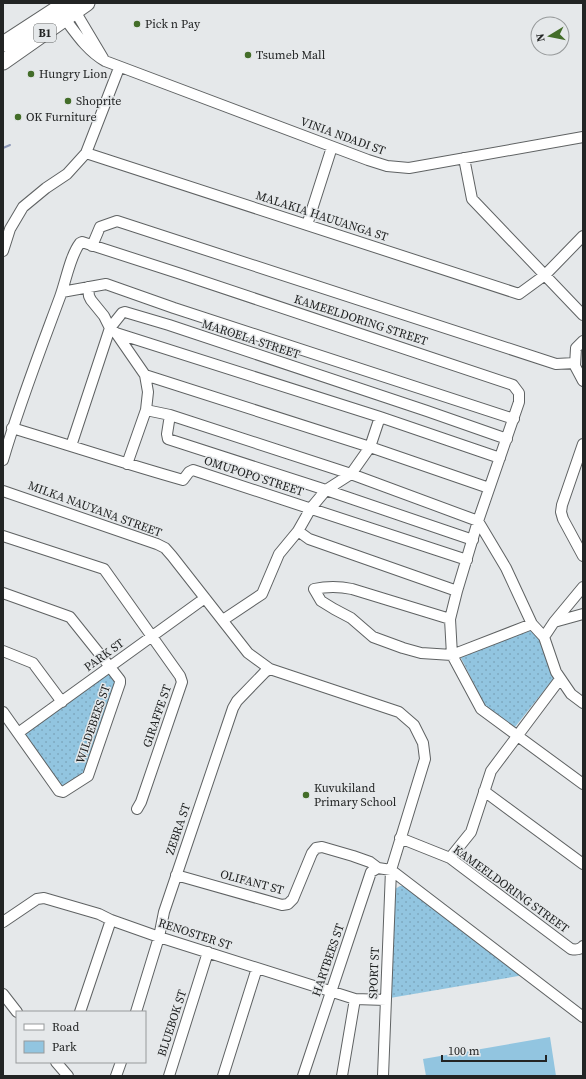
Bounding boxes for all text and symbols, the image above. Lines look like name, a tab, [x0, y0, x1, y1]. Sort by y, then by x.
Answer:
place label: Pick n Pay	[145, 16, 201, 32]
north arrow	[530, 16, 570, 56]
marker: Pick n Pay	[132, 19, 142, 29]
road number: B1	[34, 24, 56, 42]
text: N	[533, 32, 549, 43]
place label: Tsumeb Mall	[256, 47, 326, 63]
marker: Tsumeb Mall	[243, 50, 253, 60]
place label: Hungry Lion	[39, 66, 107, 82]
marker: Hungry Lion	[26, 69, 36, 79]
place label: Shoprite	[76, 93, 121, 109]
marker: Shoprite	[63, 96, 73, 106]
place label: OK Furniture	[26, 109, 97, 125]
marker: OK Furniture	[13, 112, 23, 122]
street label: VINIA NDADI ST	[298, 113, 388, 159]
street label: MALAKIA HAUUANGA ST	[254, 187, 391, 245]
street label: KAMEELDORING STREET	[292, 291, 431, 349]
street label: MAROELA STREET	[200, 316, 303, 363]
street label: OMUPOPO STREET	[202, 452, 307, 500]
street label: MILKA NAUYANA STREET	[26, 477, 165, 541]
street label: PARK ST	[81, 635, 128, 675]
street label: WILDEBEES ST	[72, 682, 114, 765]
street label: GIRAFFE ST	[139, 682, 175, 749]
place label: Kuvukiland Primary School	[314, 780, 397, 810]
marker: Kuvukiland Primary School	[301, 790, 311, 800]
street label: ZEBRA ST	[162, 801, 194, 857]
street label: KAMEELDORING STREET	[450, 841, 573, 937]
street label: OLIFANT ST	[218, 866, 286, 898]
street label: RENOSTER ST	[156, 915, 235, 954]
street label: HARTBEES ST	[308, 921, 348, 999]
street label: SPORT ST	[365, 946, 383, 999]
street label: BLUEBOK ST	[154, 987, 191, 1058]
legend	[16, 1011, 146, 1063]
text: Road	[52, 1019, 79, 1035]
scale bar	[442, 1037, 546, 1063]
text: Park	[52, 1039, 77, 1055]
text: 100 m	[448, 1043, 480, 1059]

